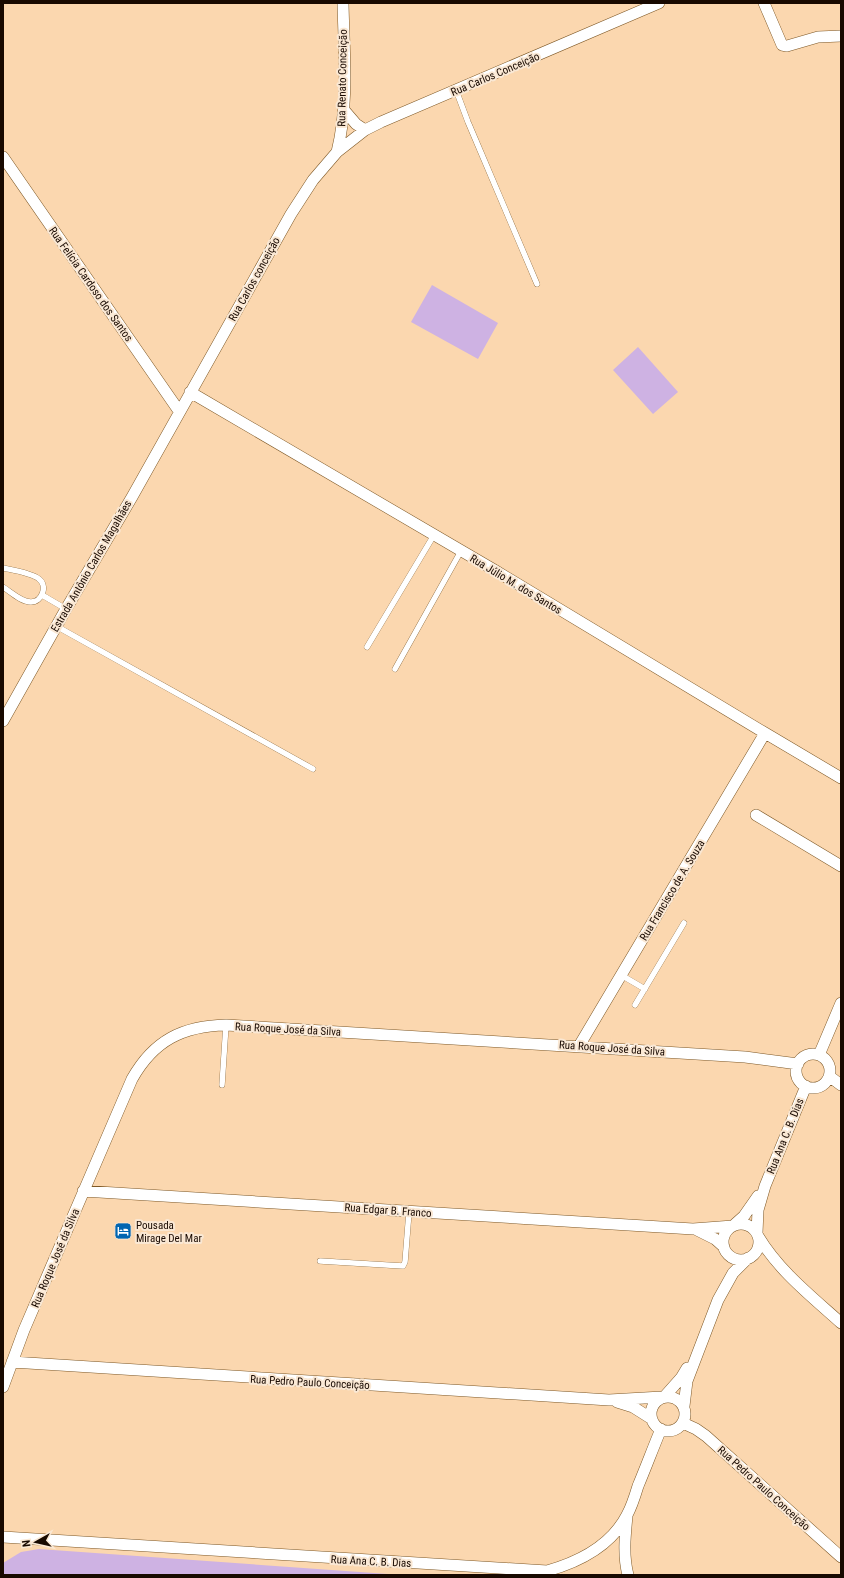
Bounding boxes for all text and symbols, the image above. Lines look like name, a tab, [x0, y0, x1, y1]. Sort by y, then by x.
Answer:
street label: Rua Renato Conceição	[335, 29, 350, 127]
street label: Rua Carlos Conceição	[449, 50, 542, 99]
street label: Rua Felícia Cardoso dos Santos	[46, 224, 135, 344]
street label: Rua Carlos conceição	[226, 235, 283, 323]
street label: Estrada Antônio Carlos Magalhães	[48, 498, 134, 634]
street label: Rua Júlio M. dos Santos	[467, 552, 564, 617]
street label: Rua Francisco de A. Souza	[637, 838, 708, 943]
street label: Rua Roque José da Silva	[235, 1020, 341, 1039]
street label: Rua Roque José da Silva	[559, 1038, 665, 1059]
street label: Rua Ana C. B. Dias	[764, 1096, 807, 1176]
street label: Rua Edgar B. Franco	[344, 1201, 432, 1220]
street label: Rua Roque José da Silva	[29, 1207, 82, 1310]
place label: Pousada Mirage Del Mar	[136, 1219, 202, 1245]
hotel icon: Pousada Mirage Del Mar	[113, 1221, 133, 1241]
street label: Rua Pedro Paulo Conceição	[250, 1373, 371, 1392]
street label: Rua Pedro Paulo Conceição	[715, 1443, 813, 1534]
north arrow	[16, 1522, 56, 1562]
text: N	[20, 1539, 33, 1548]
street label: Rua Ana C. B. Dias	[330, 1553, 412, 1570]

